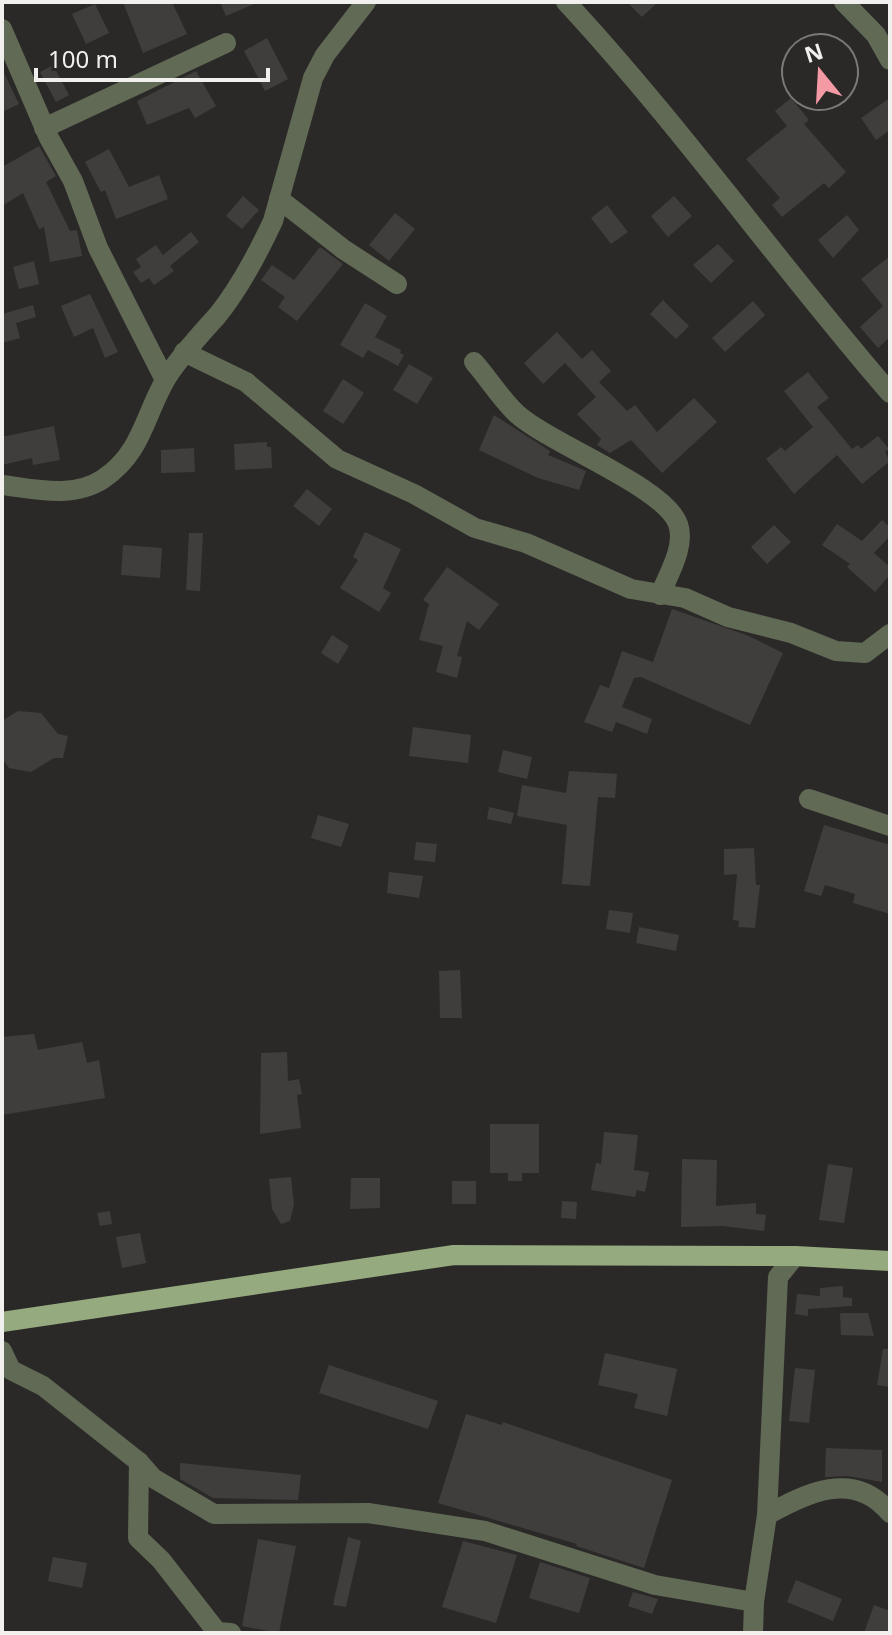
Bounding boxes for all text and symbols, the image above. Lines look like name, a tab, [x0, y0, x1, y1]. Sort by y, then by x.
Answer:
scale bar	[36, 32, 268, 82]
north arrow	[780, 32, 860, 112]
text: N	[800, 35, 827, 69]
text: 100 m	[48, 42, 118, 75]

